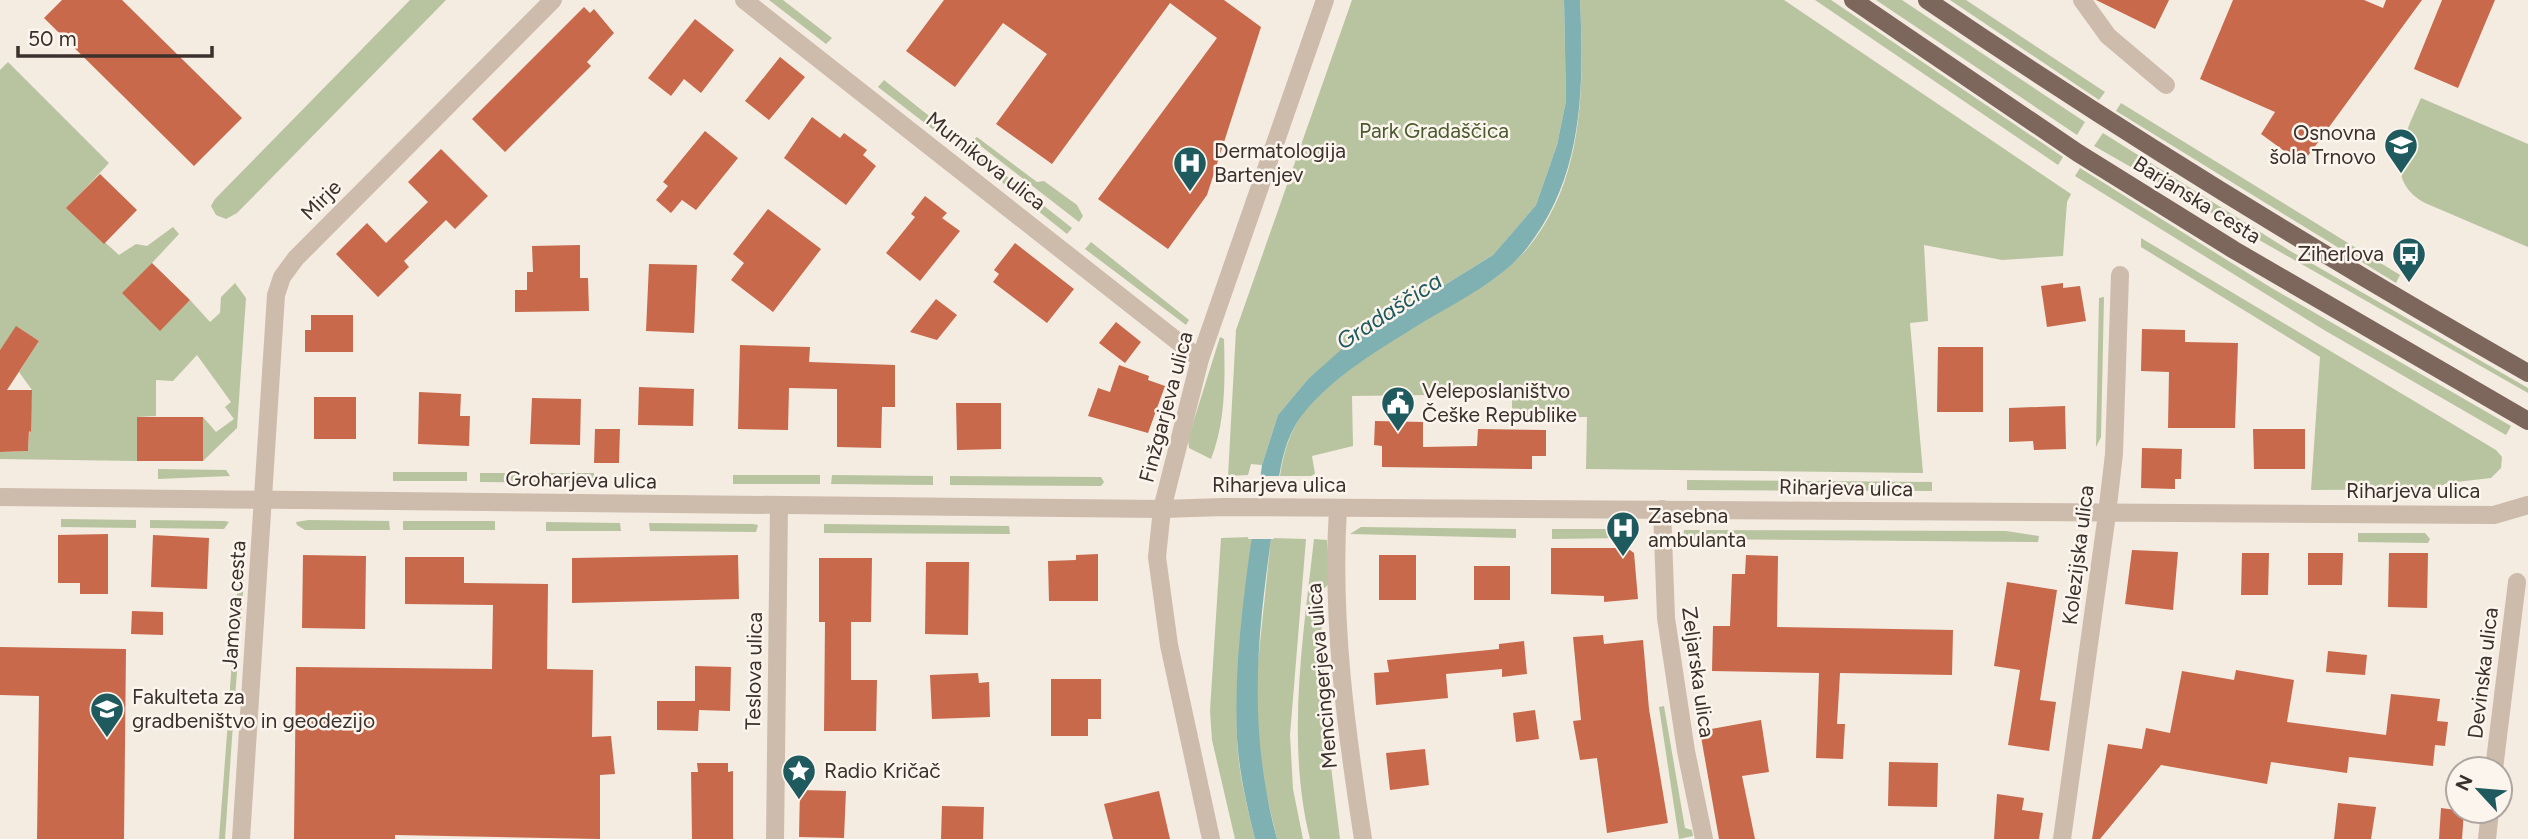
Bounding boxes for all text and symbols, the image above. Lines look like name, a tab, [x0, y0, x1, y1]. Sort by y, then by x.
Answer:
scale bar	[18, 14, 212, 58]
text: 50 m	[28, 26, 77, 51]
street label: Murnikova ulica	[922, 106, 1051, 215]
park label: Park Gradaščica	[1359, 118, 1509, 143]
place label: Osnovna šola Trnovo	[2269, 120, 2376, 169]
school or university icon: Osnovna šola Trnovo	[2382, 126, 2420, 175]
place label: Dermatologija Bartenjev	[1214, 138, 1346, 187]
hospital icon: Dermatologija Bartenjev	[1171, 144, 1209, 193]
street label: Barjanska cesta	[2129, 150, 2266, 249]
street label: Mirje	[295, 174, 346, 225]
bus stop icon: Ziherlova	[2390, 235, 2428, 284]
place label: Ziherlova	[2297, 241, 2384, 266]
water label: Gradaščica	[1331, 266, 1447, 356]
street label: Finžgarjeva ulica	[1133, 329, 1198, 485]
place label: Veleposlaništvo Češke Republike	[1422, 378, 1577, 427]
public building icon: Veleposlaništvo Češke Republike	[1379, 384, 1417, 433]
street label: Groharjeva ulica	[505, 466, 657, 493]
street label: Riharjeva ulica	[1212, 472, 1346, 497]
street label: Riharjeva ulica	[1779, 474, 1913, 501]
street label: Riharjeva ulica	[2346, 478, 2480, 503]
street label: Kolezijska ulica	[2057, 484, 2098, 626]
place label: Zasebna ambulanta	[1648, 503, 1746, 552]
hospital icon: Zasebna ambulanta	[1604, 509, 1642, 558]
street label: Jamova cesta	[217, 540, 250, 670]
street label: Mencingerjeva ulica	[1301, 582, 1342, 770]
street label: Zeljarska ulica	[1677, 605, 1720, 739]
street label: Devinska ulica	[2462, 606, 2503, 740]
street label: Teslova ulica	[740, 612, 767, 730]
place label: Fakulteta za gradbeništvo in geodezijo	[132, 684, 375, 733]
school or university icon: Fakulteta za gradbeništvo in geodezijo	[88, 690, 126, 739]
place icon: Radio Kričač	[780, 752, 818, 801]
north arrow	[2444, 755, 2514, 825]
place label: Radio Kričač	[824, 758, 941, 783]
text: N	[2451, 771, 2478, 794]

